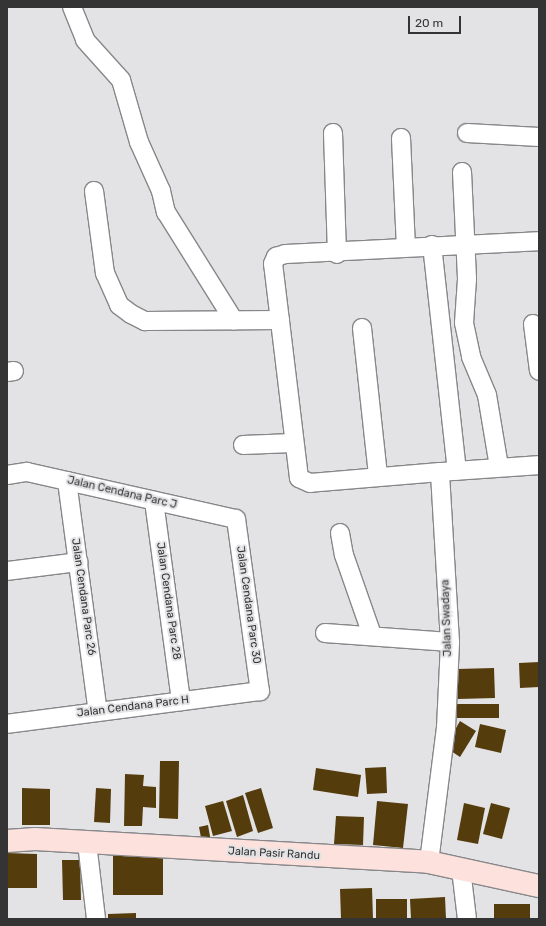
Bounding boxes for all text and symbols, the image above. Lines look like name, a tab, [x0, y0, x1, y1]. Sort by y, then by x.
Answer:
scale bar	[410, 8, 463, 34]
text: 20 m	[415, 16, 443, 30]
street label: Jalan Cendana Parc J	[66, 474, 178, 512]
street label: Jalan Cendana Parc 26	[68, 538, 98, 656]
street label: Jalan Cendana Parc 28	[153, 541, 183, 661]
street label: Jalan Cendana Parc 30	[233, 545, 263, 665]
street label: Jalan Swadaya	[439, 579, 455, 657]
street label: Jalan Cendana Parc H	[76, 694, 190, 720]
street label: Jalan Pasir Randu	[228, 845, 320, 863]

